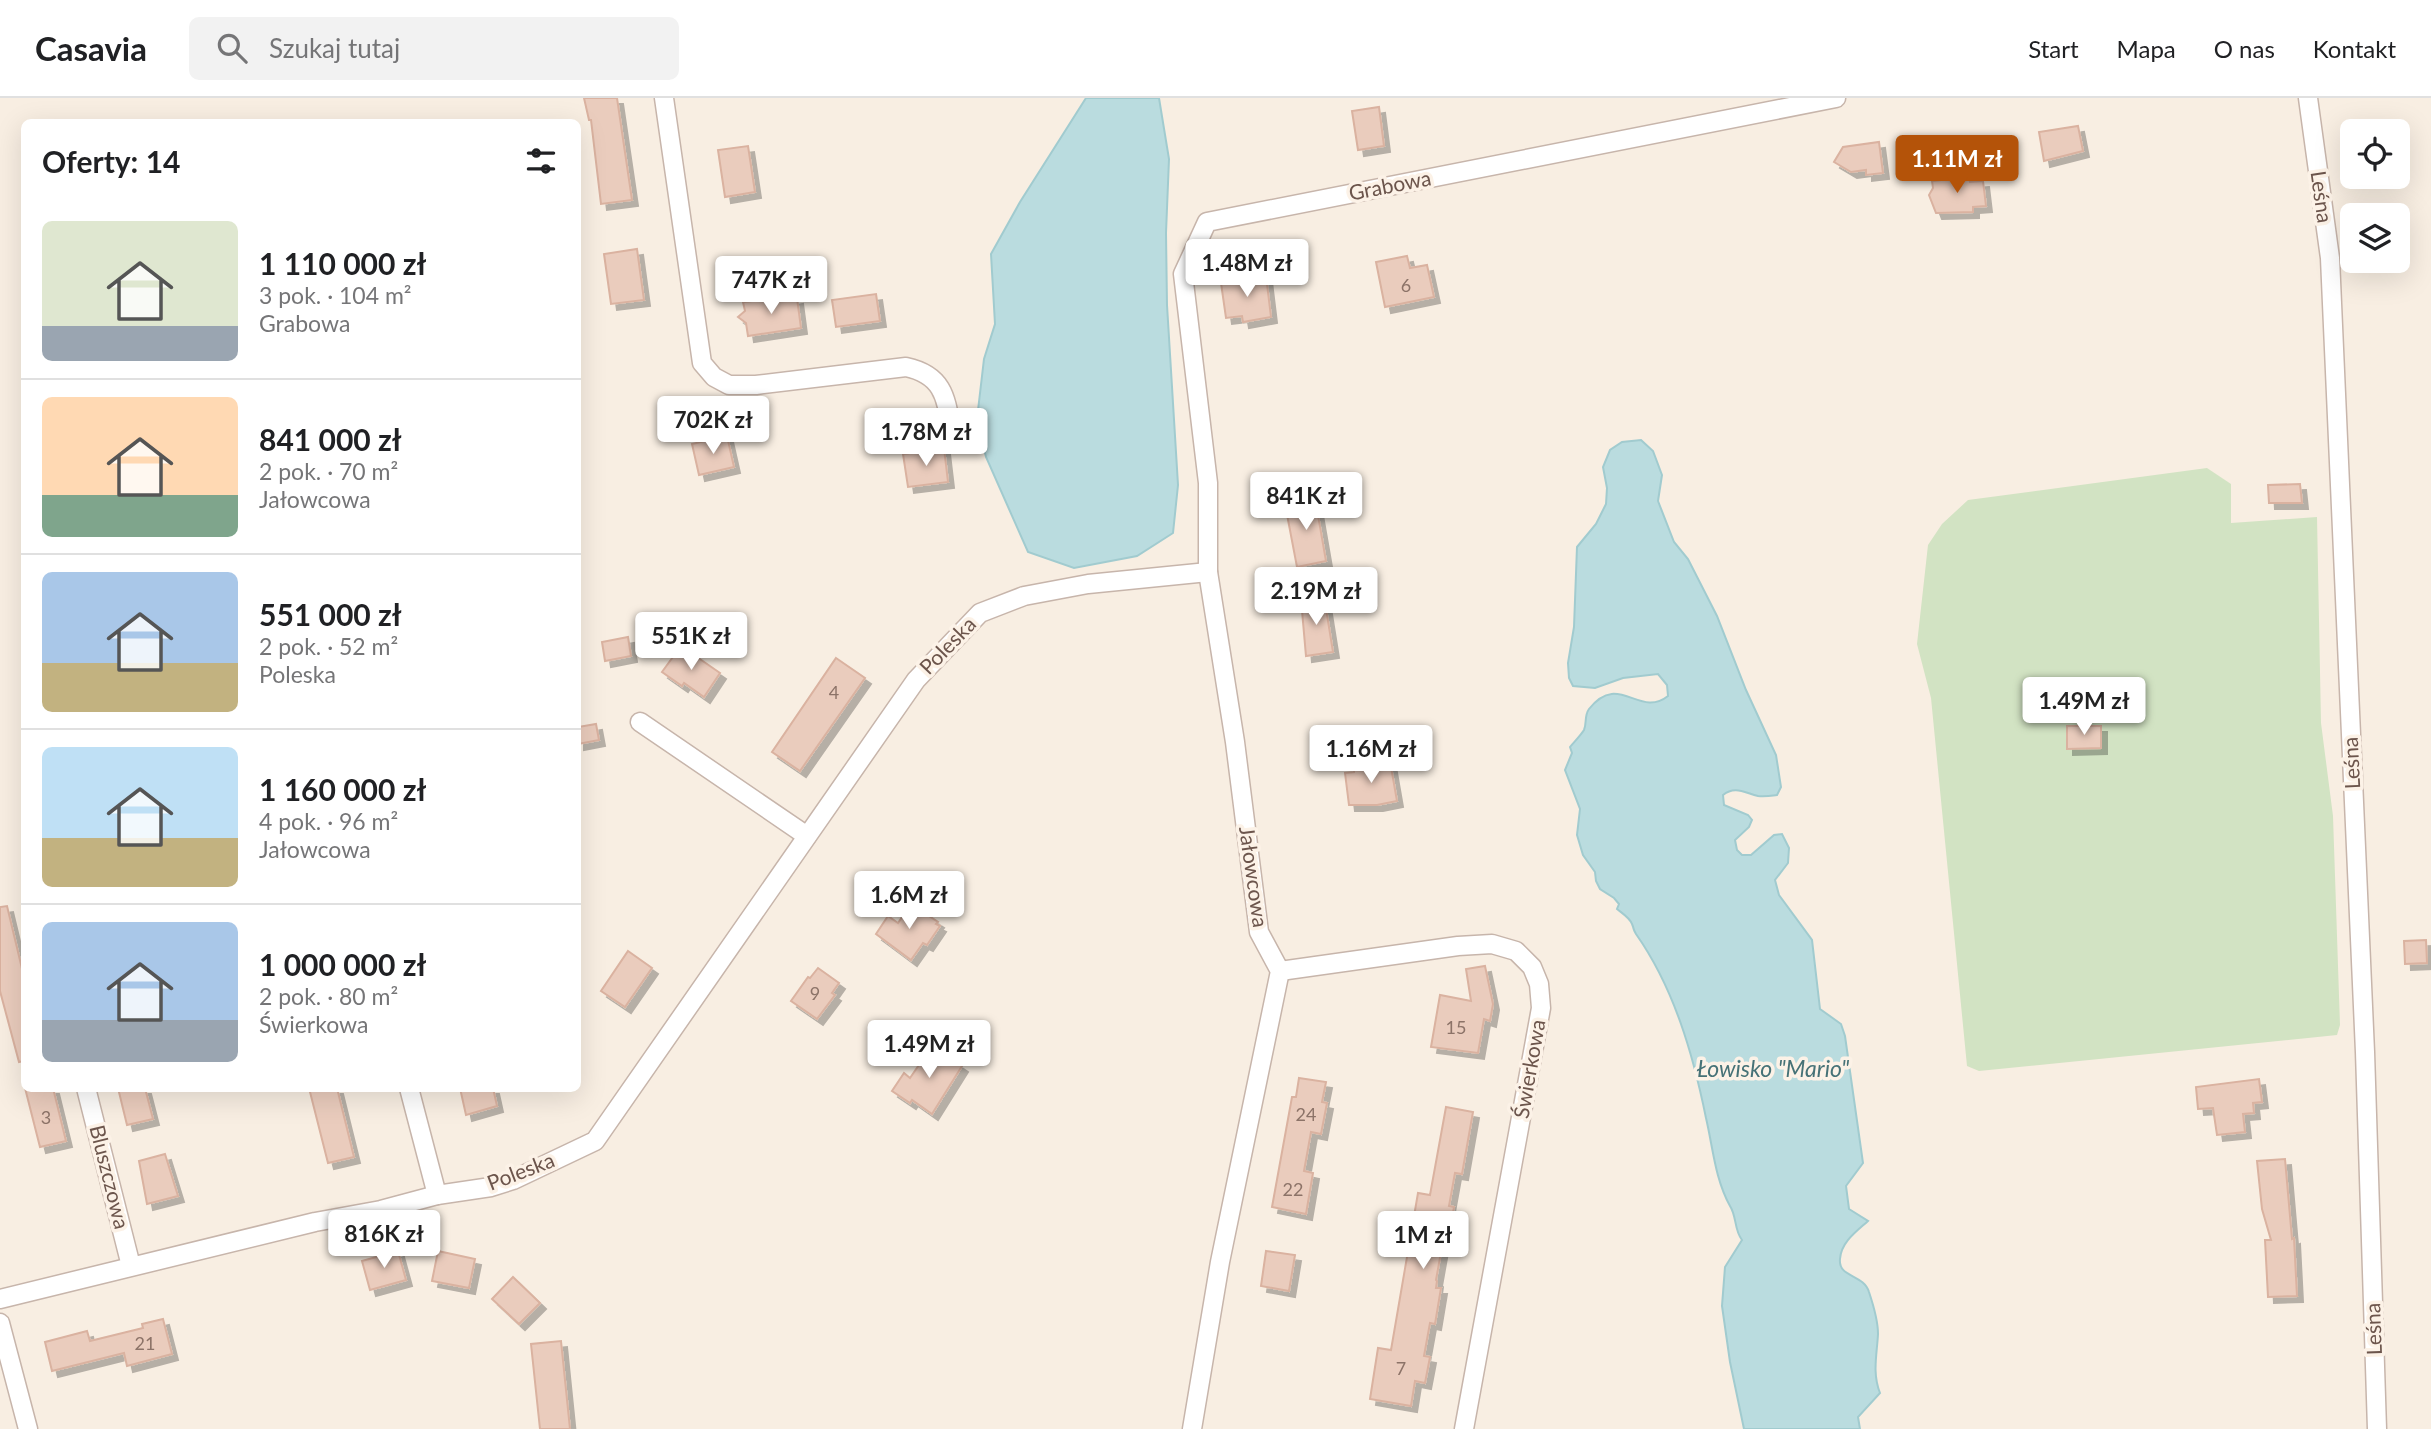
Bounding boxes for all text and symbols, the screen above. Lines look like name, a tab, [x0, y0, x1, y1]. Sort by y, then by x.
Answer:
search box	[189, 17, 679, 80]
text: Casavia	[35, 28, 147, 68]
icon: search	[213, 29, 251, 67]
text: Szukaj tutaj	[269, 32, 400, 64]
text: Start	[2028, 34, 2079, 63]
text: Mapa	[2117, 34, 2176, 63]
text: O nas	[2214, 34, 2275, 63]
text: Kontakt	[2313, 34, 2396, 63]
map controls	[2340, 119, 2410, 273]
button: locate	[2340, 119, 2410, 189]
pin: 1.11M zł	[1885, 136, 2029, 195]
icon: filters	[522, 142, 560, 180]
text: Oferty: 14	[42, 143, 180, 179]
text: 1.11M zł	[1912, 144, 2002, 172]
street label: Grabowa	[1346, 164, 1433, 205]
street label: Leśna	[2306, 169, 2339, 224]
button: layers	[2340, 203, 2410, 273]
pin: 1.48M zł	[1175, 240, 1319, 299]
text: 1 110 000 zł	[259, 245, 426, 281]
text: 1.48M zł	[1202, 248, 1292, 276]
icon: home	[98, 249, 182, 333]
pin: 747K zł	[706, 256, 836, 316]
text: 747K zł	[731, 265, 811, 293]
house number: 6	[1401, 274, 1411, 296]
text: 3 pok. · 104 m²	[259, 281, 412, 309]
text: Grabowa	[259, 309, 350, 337]
pin: 702K zł	[648, 396, 778, 456]
text: 702K zł	[673, 405, 753, 433]
pin: 1.78M zł	[854, 408, 998, 468]
text: 1.78M zł	[881, 417, 971, 445]
text: 841 000 zł	[259, 421, 402, 457]
icon: home	[98, 425, 182, 509]
text: 2 pok. · 70 m²	[259, 457, 398, 485]
pin: 841K zł	[1241, 472, 1371, 532]
text: 841K zł	[1266, 481, 1346, 509]
text: Jałowcowa	[259, 485, 371, 513]
pin: 2.19M zł	[1244, 568, 1388, 627]
text: 2.19M zł	[1271, 576, 1361, 604]
text: 551 000 zł	[259, 596, 402, 632]
icon: home	[98, 600, 182, 684]
street label: Poleska	[914, 611, 980, 679]
pin: 551K zł	[626, 612, 756, 672]
text: 551K zł	[651, 621, 731, 649]
text: 2 pok. · 52 m²	[259, 632, 398, 660]
text: Poleska	[259, 660, 336, 688]
pin: 1.49M zł	[2012, 678, 2156, 737]
house number: 4	[829, 681, 839, 703]
text: 1.49M zł	[2039, 686, 2129, 714]
pin: 1.16M zł	[1299, 726, 1443, 785]
text: 1.16M zł	[1326, 734, 1416, 762]
street label: Leśna	[2337, 736, 2364, 790]
text: 1 160 000 zł	[259, 771, 426, 807]
icon: home	[98, 775, 182, 859]
text: 4 pok. · 96 m²	[259, 807, 398, 835]
street label: Jałowcowa	[1235, 825, 1274, 929]
text: Jałowcowa	[259, 835, 371, 863]
pin: 1.6M zł	[844, 872, 974, 931]
text: 1.6M zł	[870, 880, 948, 908]
text: 1 000 000 zł	[259, 946, 426, 982]
icon: home	[98, 950, 182, 1034]
text: 2 pok. · 80 m²	[259, 982, 398, 1010]
house number: 9	[810, 982, 820, 1004]
text: Świerkowa	[259, 1010, 368, 1038]
house number: 15	[1446, 1016, 1466, 1038]
street label: Świerkowa	[1508, 1017, 1550, 1120]
pin: 1.49M zł	[857, 1020, 1001, 1080]
text: 1.49M zł	[884, 1029, 974, 1057]
water label: Łowisko "Mario"	[1697, 1054, 1849, 1082]
house number: 24	[1296, 1103, 1316, 1125]
house number: 3	[41, 1106, 51, 1128]
street label: Bluszczowa	[85, 1122, 135, 1231]
street label: Poleska	[483, 1146, 558, 1195]
house number: 22	[1283, 1178, 1303, 1200]
pin: 816K zł	[319, 1210, 449, 1270]
pin: 1M zł	[1374, 1212, 1472, 1271]
text: 816K zł	[344, 1219, 424, 1247]
text: 1M zł	[1394, 1220, 1452, 1248]
street label: Leśna	[2359, 1302, 2386, 1356]
house number: 21	[135, 1332, 155, 1354]
house number: 7	[1396, 1357, 1406, 1379]

